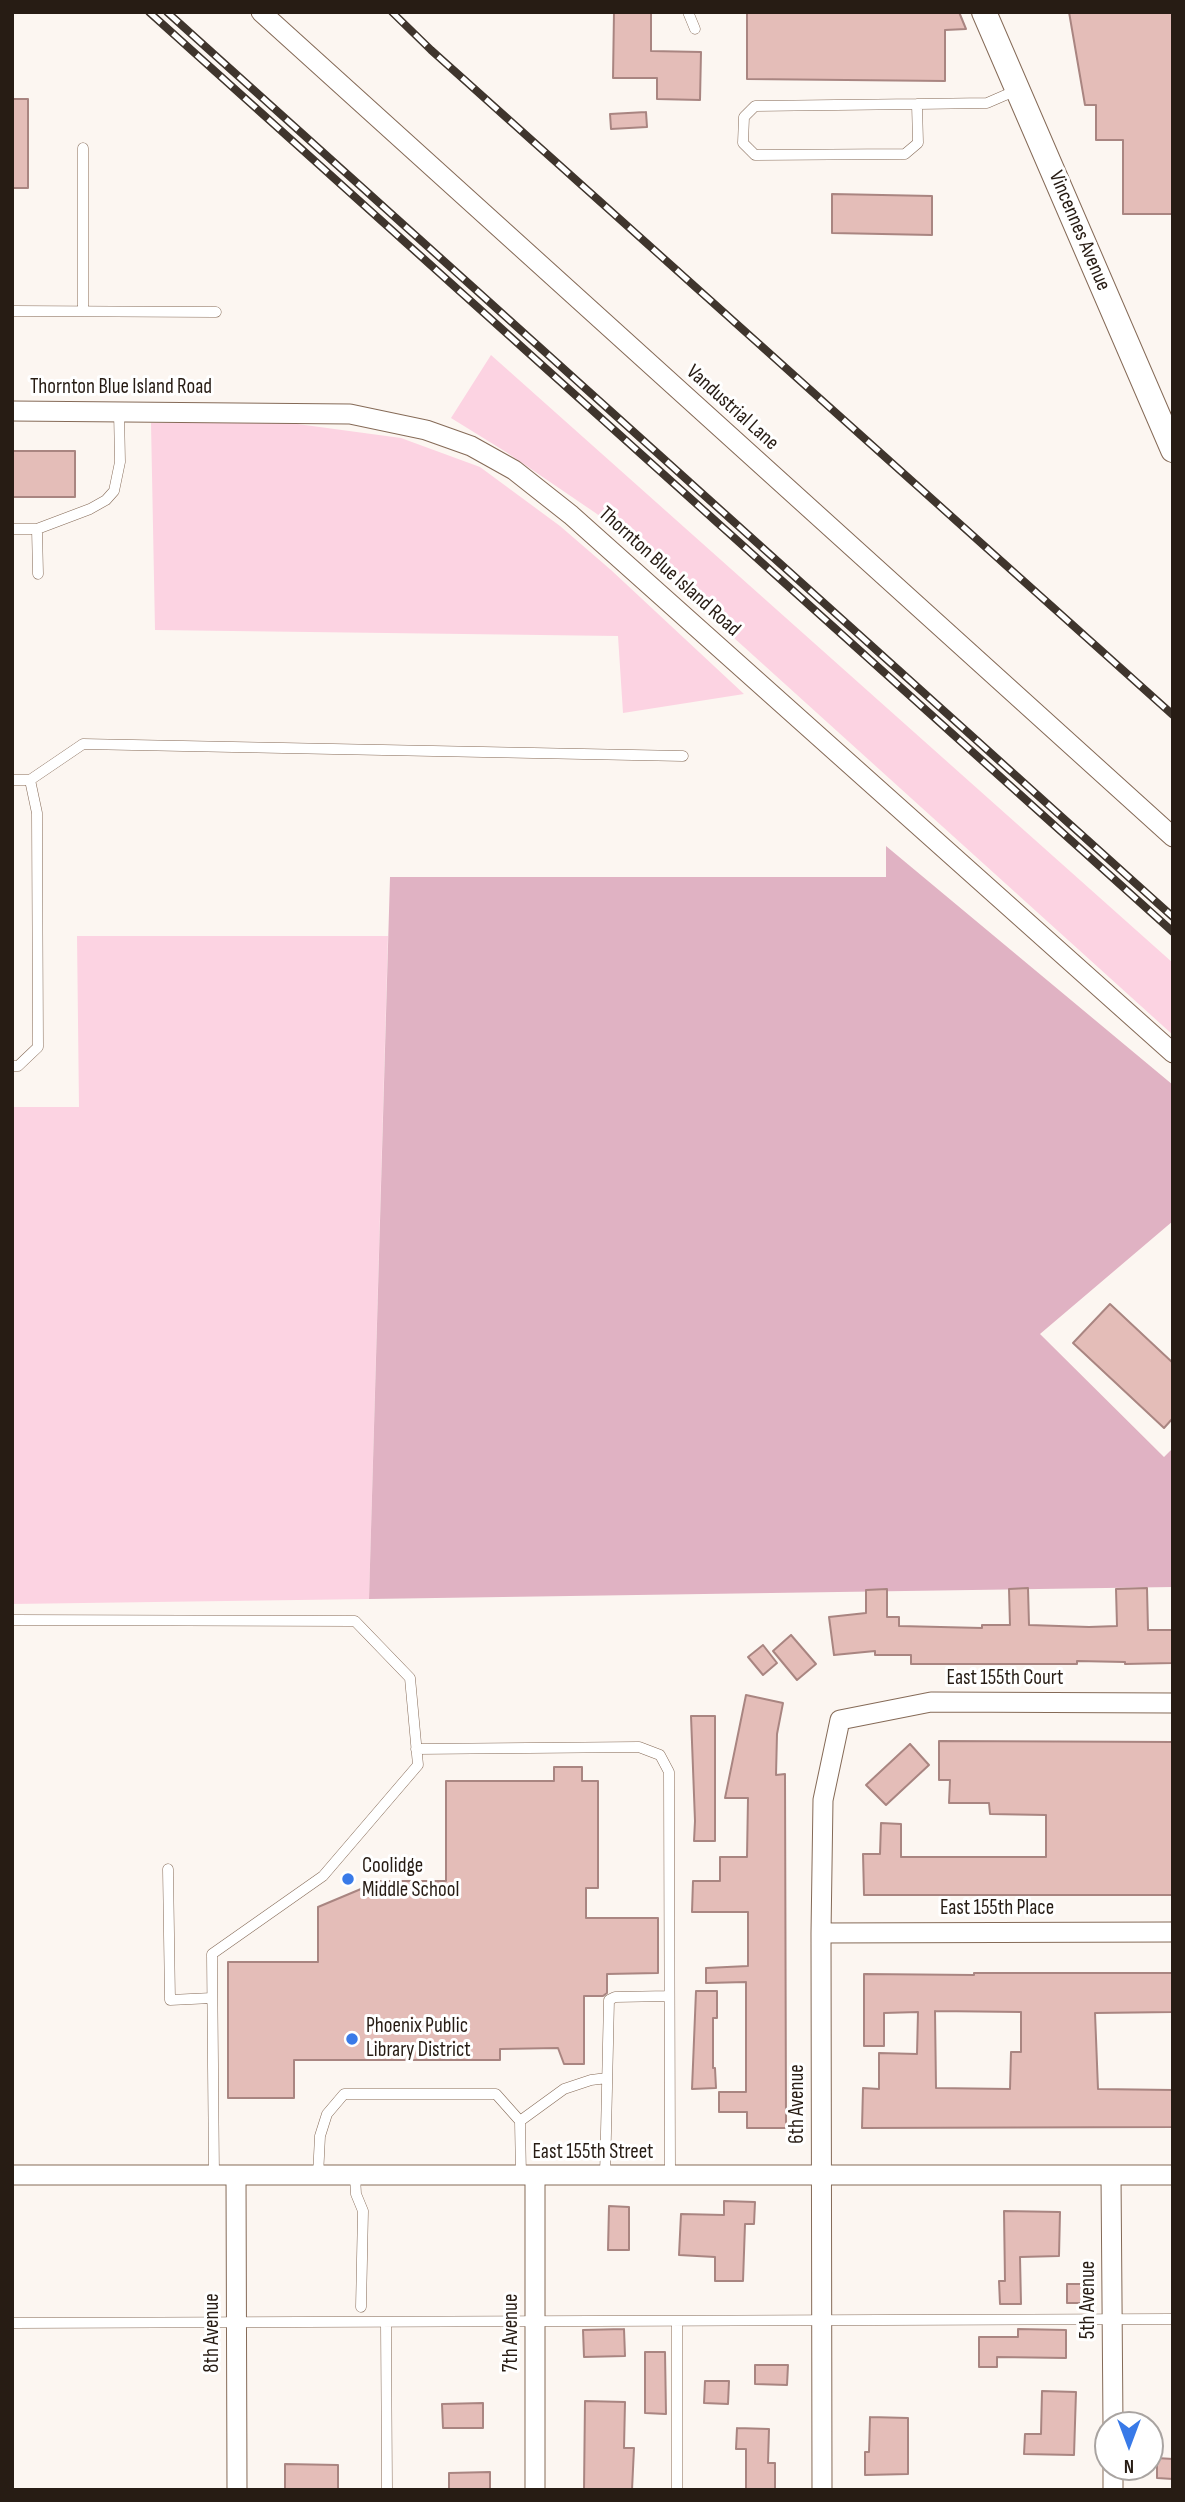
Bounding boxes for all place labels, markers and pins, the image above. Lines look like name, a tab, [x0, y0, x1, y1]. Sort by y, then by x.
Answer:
place label: Coolidge Middle School	[362, 1854, 459, 1904]
marker: Coolidge Middle School	[340, 1871, 356, 1887]
place label: Phoenix Public Library District	[366, 2014, 471, 2064]
marker: Phoenix Public Library District	[344, 2031, 360, 2047]

